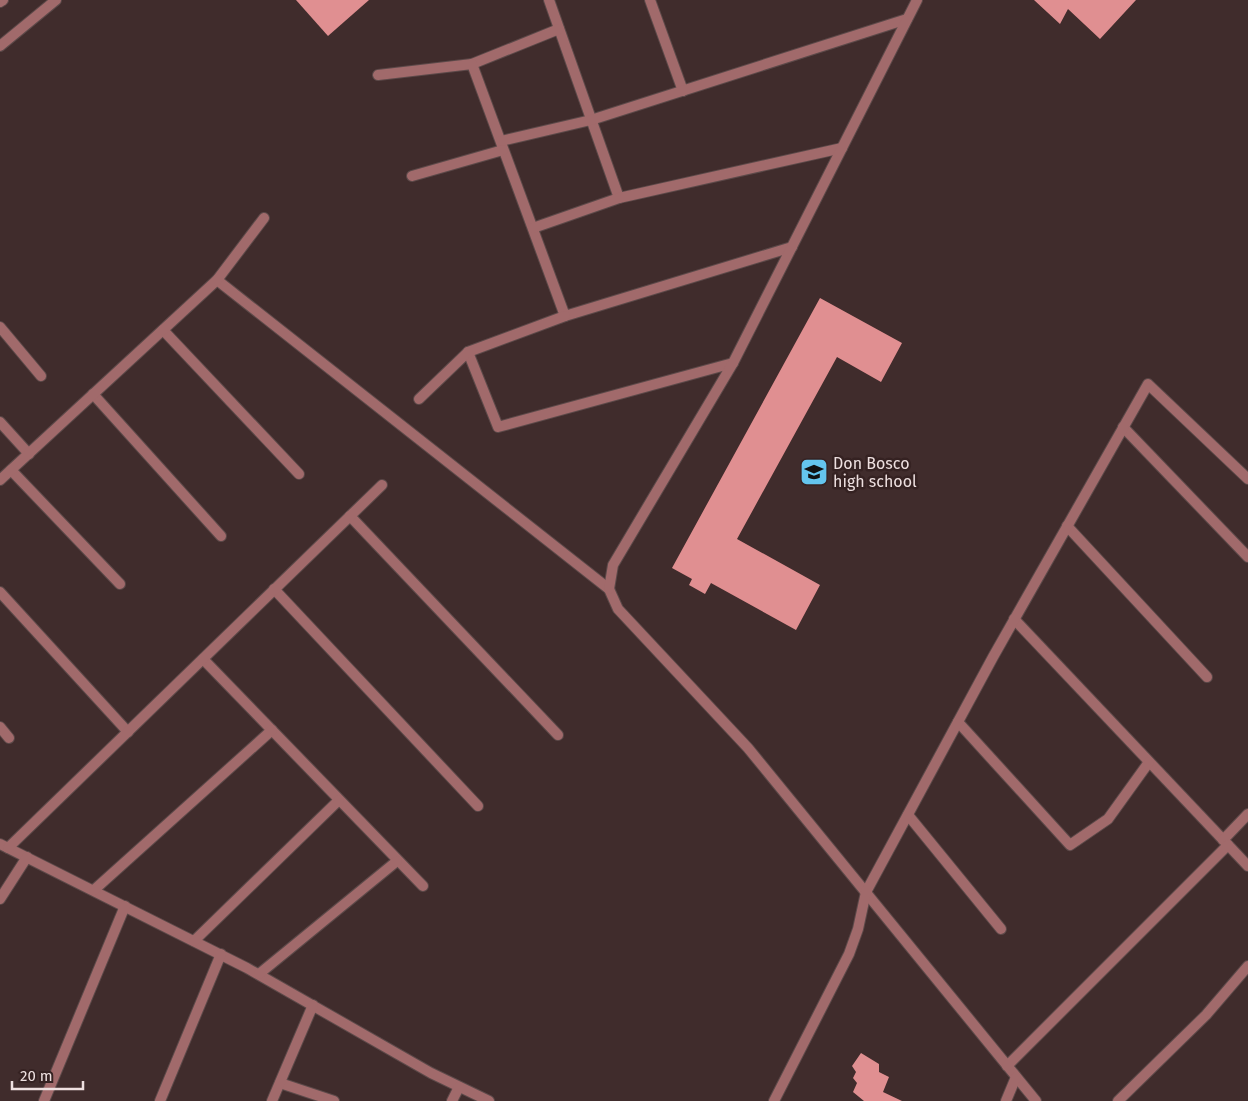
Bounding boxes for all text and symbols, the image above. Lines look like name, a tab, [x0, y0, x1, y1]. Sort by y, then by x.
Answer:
place label: Don Bosco high school	[833, 454, 917, 491]
school or university icon: Don Bosco high school	[799, 457, 829, 487]
scale bar	[12, 1058, 84, 1090]
text: 20 m	[20, 1067, 53, 1085]

